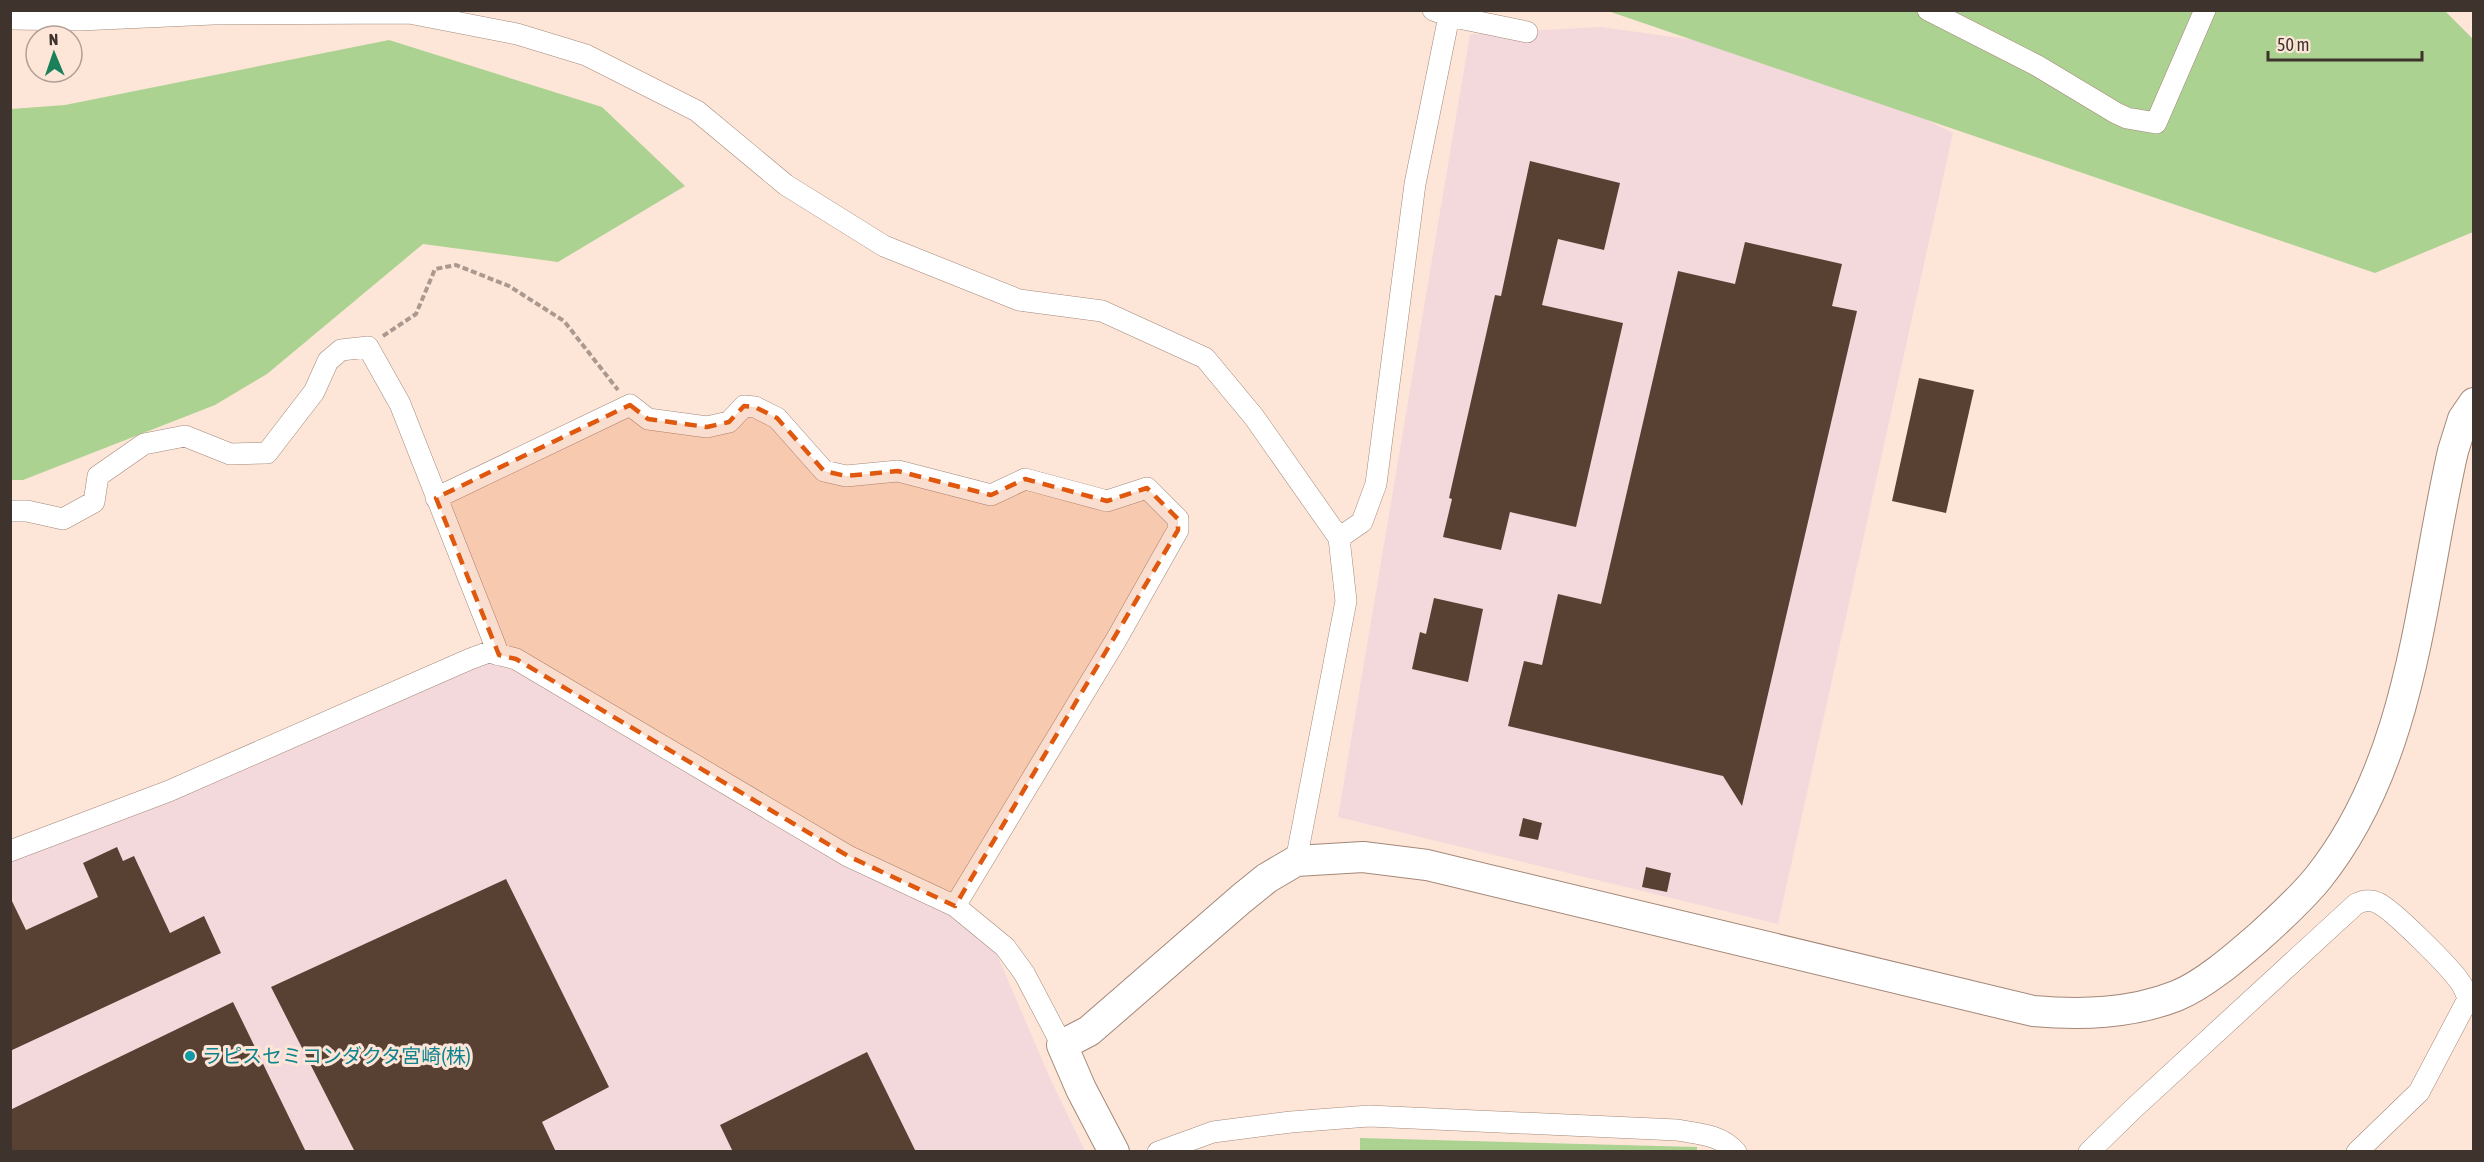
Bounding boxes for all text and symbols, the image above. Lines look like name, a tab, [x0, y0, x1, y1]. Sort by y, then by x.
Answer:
north arrow	[24, 24, 84, 84]
scale bar	[2268, 24, 2422, 62]
text: N	[48, 30, 59, 48]
text: 50 m	[2277, 34, 2309, 55]
place label: ラピスセミコンダクタ宮崎(株)	[202, 1044, 471, 1067]
marker: ラピスセミコンダクタ宮崎(株)	[183, 1049, 197, 1063]

